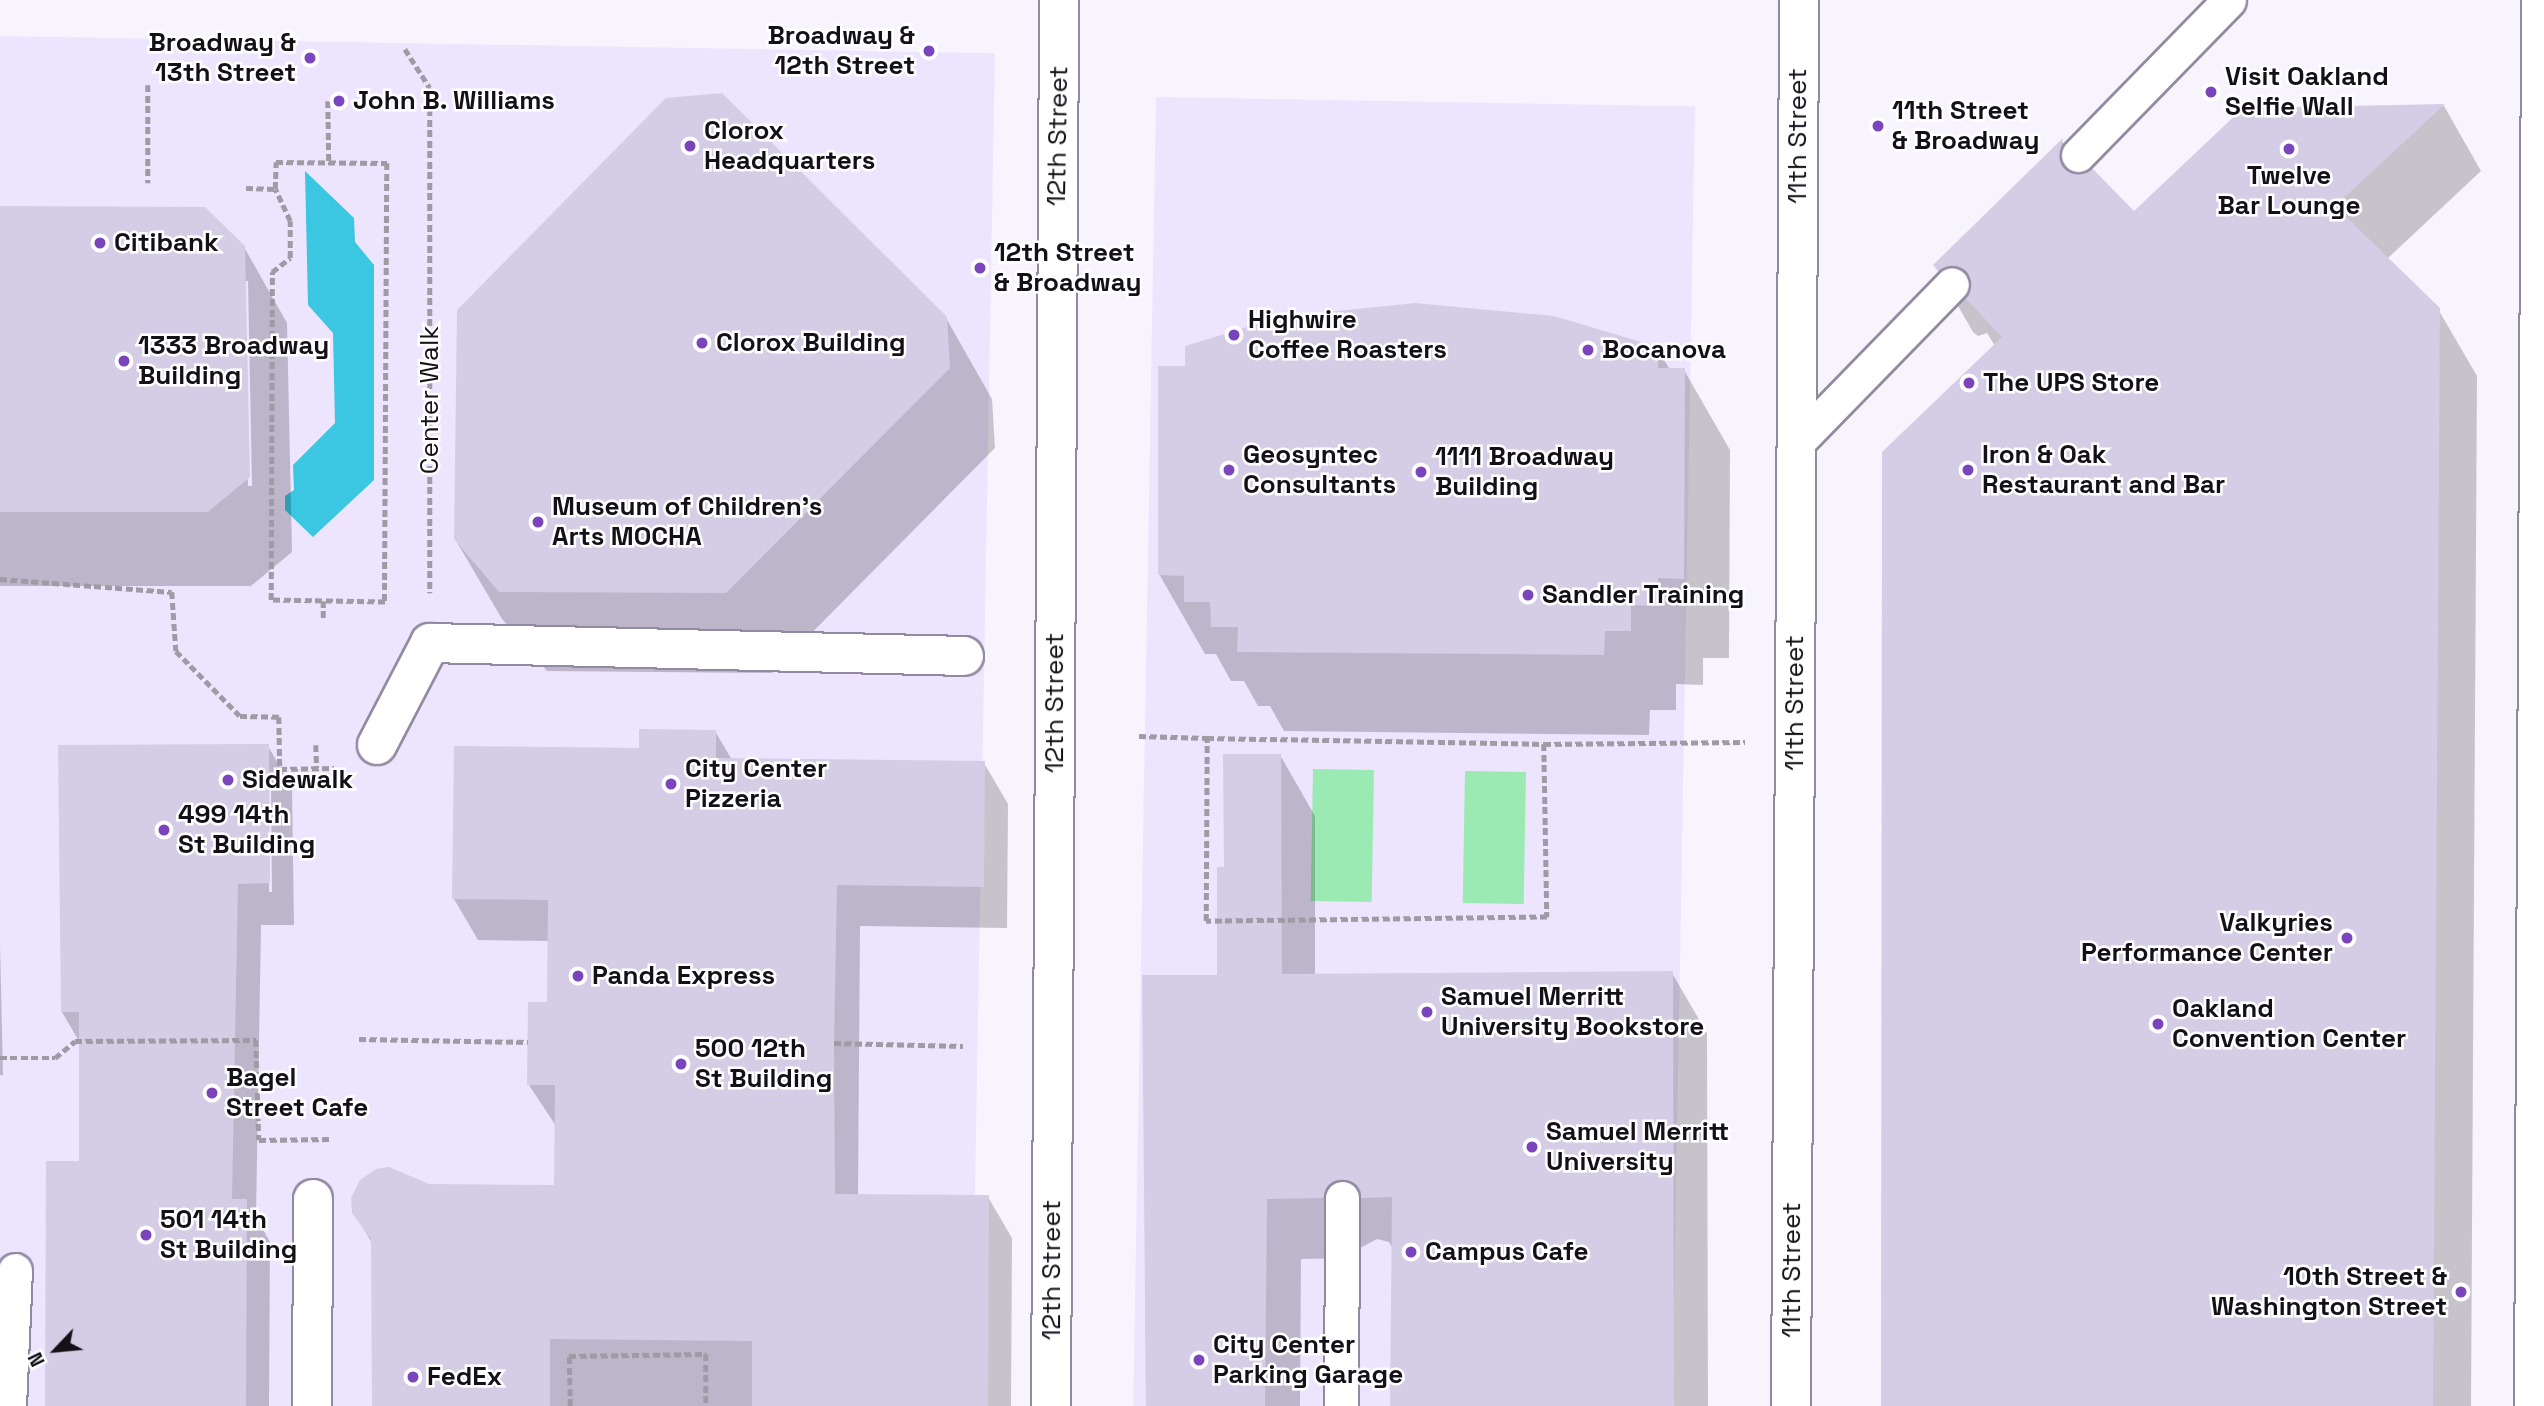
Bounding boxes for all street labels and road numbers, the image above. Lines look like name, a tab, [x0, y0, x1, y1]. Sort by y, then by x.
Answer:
street label: 12th Street	[1041, 65, 1075, 207]
street label: 11th Street	[1782, 68, 1814, 204]
street label: Center Walk	[414, 326, 446, 474]
street label: 12th Street	[1039, 633, 1071, 773]
street label: 11th Street	[1779, 635, 1811, 771]
street label: 12th Street	[1036, 1200, 1068, 1340]
street label: 11th Street	[1776, 1202, 1808, 1338]

